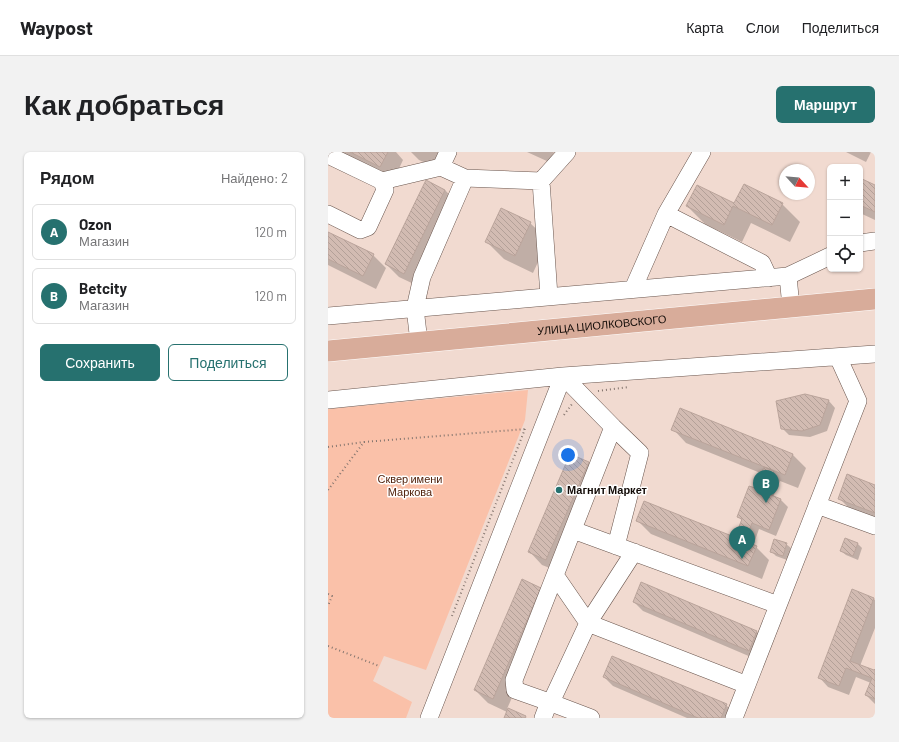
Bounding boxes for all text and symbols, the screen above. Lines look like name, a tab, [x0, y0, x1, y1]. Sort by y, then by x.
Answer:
text: Waypost	[20, 16, 93, 39]
text: Карта	[686, 19, 724, 36]
text: Слои	[746, 19, 780, 36]
text: Поделиться	[802, 19, 879, 36]
button: Маршрут	[776, 86, 875, 123]
text: Как добраться	[24, 87, 224, 121]
north arrow	[779, 164, 815, 200]
map controls	[827, 164, 863, 272]
button: +	[827, 164, 863, 200]
text: Рядом	[40, 167, 95, 187]
text: Найдено: 2	[221, 170, 288, 186]
button: −	[827, 200, 863, 236]
text: Ozon	[79, 215, 112, 233]
text: A	[50, 224, 58, 240]
text: 120 m	[255, 224, 287, 240]
text: Магазин	[79, 233, 129, 249]
button: locate	[827, 236, 863, 272]
text: Betcity	[79, 279, 127, 297]
text: B	[50, 288, 58, 304]
text: 120 m	[255, 288, 287, 304]
text: Магазин	[79, 297, 129, 313]
street label: УЛИЦА ЦИОЛКОВСКОГО	[537, 312, 667, 337]
button: Сохранить	[40, 344, 160, 381]
button: Поделиться	[168, 344, 288, 381]
your location	[558, 445, 578, 465]
pin: B	[753, 470, 779, 503]
park label: Сквер имени Маркова	[378, 472, 442, 498]
place label: Магнит Маркет	[567, 483, 648, 496]
marker: Магнит Маркет	[554, 485, 564, 495]
pin: A	[729, 526, 755, 559]

